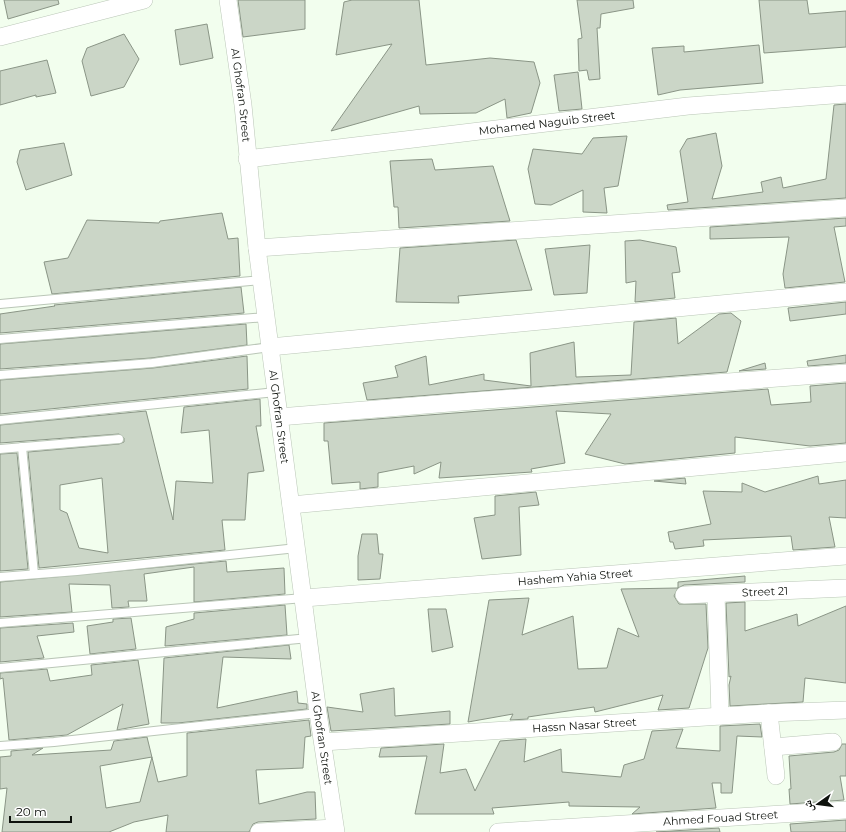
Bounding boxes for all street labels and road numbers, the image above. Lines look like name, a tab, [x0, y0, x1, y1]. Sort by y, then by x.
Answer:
street label: Al Ghofran Street	[228, 47, 254, 143]
street label: Mohamed Naguib Street	[478, 108, 616, 138]
street label: Al Ghofran Street	[266, 369, 292, 465]
street label: Hashem Yahia Street	[517, 566, 634, 588]
street label: Street 21	[741, 584, 788, 599]
street label: Al Ghofran Street	[308, 690, 336, 786]
street label: Hassn Nasar Street	[532, 715, 638, 735]
street label: Ahmed Fouad Street	[663, 807, 779, 829]

